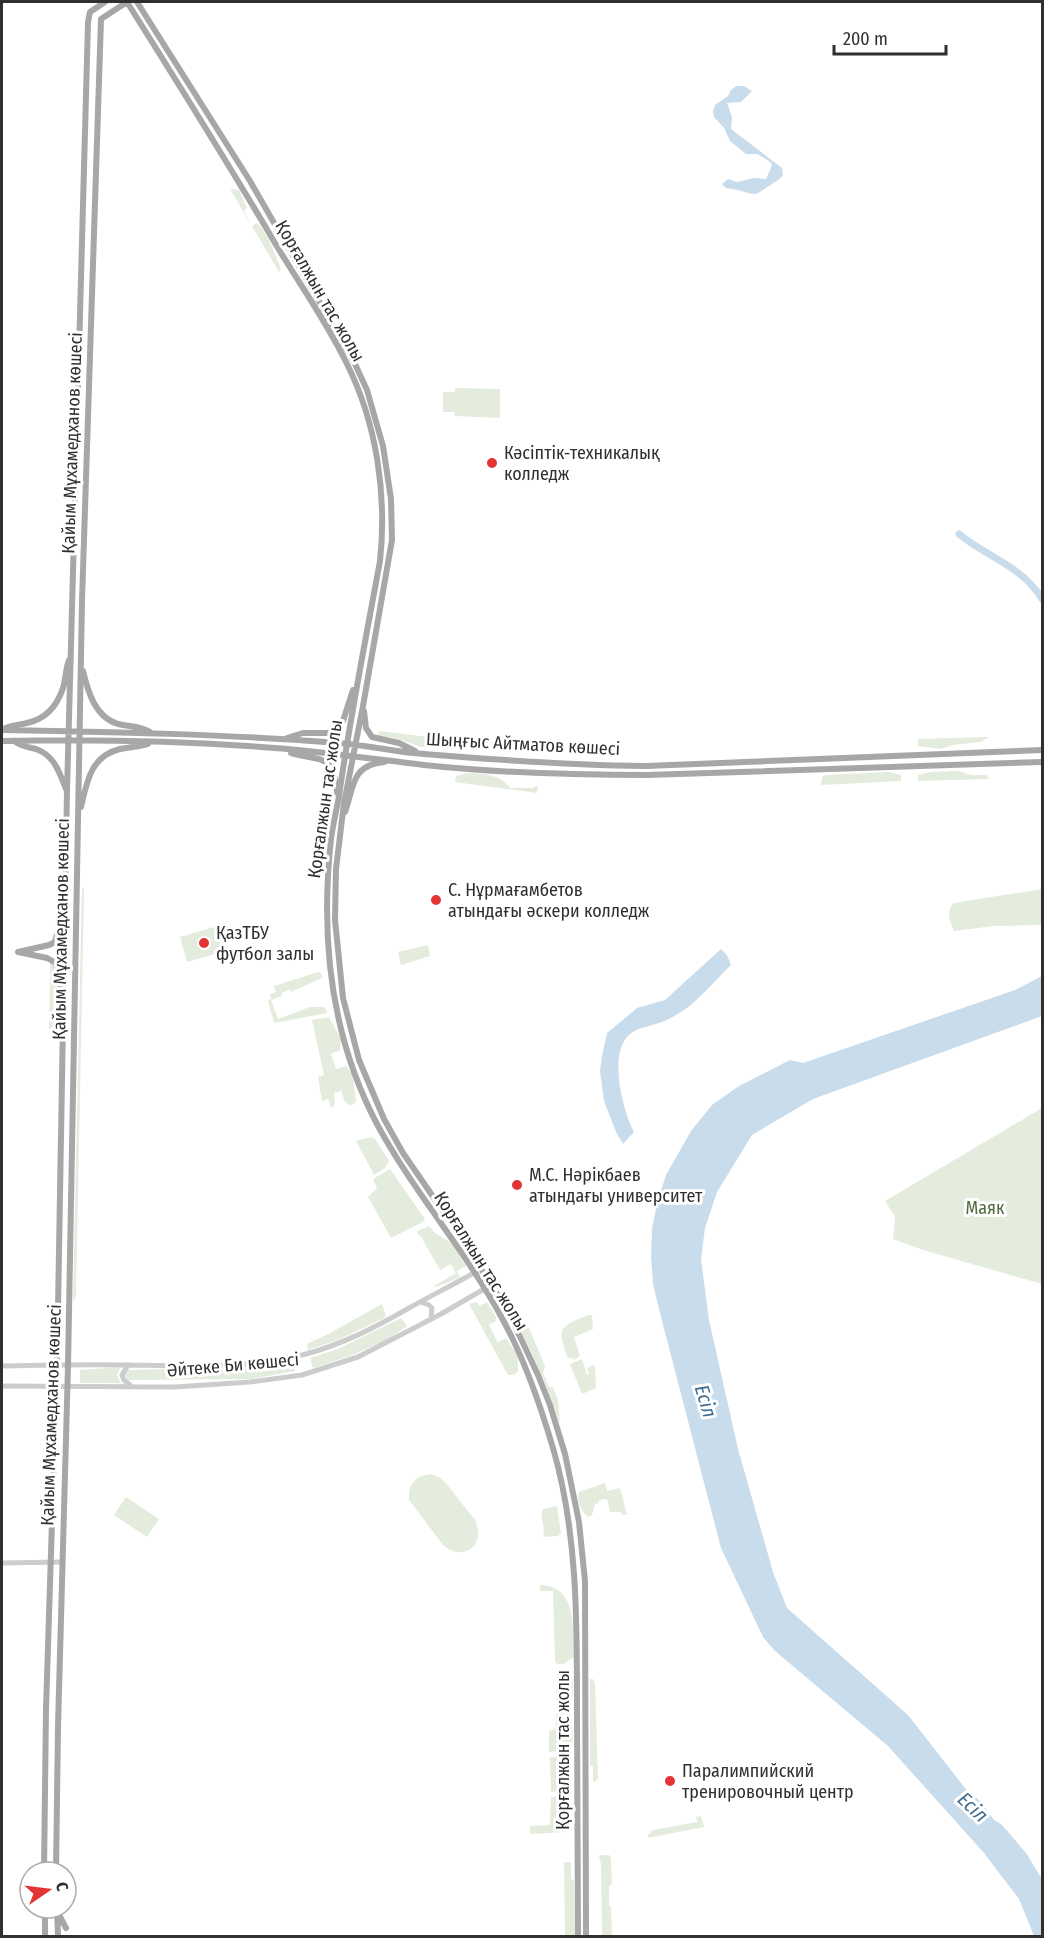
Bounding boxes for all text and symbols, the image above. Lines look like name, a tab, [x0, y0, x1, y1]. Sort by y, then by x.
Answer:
scale bar	[834, 18, 946, 56]
text: 200 m	[843, 28, 888, 50]
street label: Қорғалжын тас жолы	[271, 216, 369, 366]
street label: Қайым Мұхамедханов көшесі	[57, 332, 87, 554]
place label: Кәсіптік-техникалық колледж	[504, 442, 660, 485]
marker: Кәсіптік-техникалық колледж	[485, 456, 499, 470]
street label: Қорғалжын тас жолы	[303, 718, 347, 880]
street label: Шыңғыс Айтматов көшесі	[425, 728, 621, 760]
street label: Қайым Мұхамедханов көшесі	[48, 818, 74, 1040]
place label: С. Нұрмағамбетов атындағы әскери колледж	[448, 879, 650, 922]
marker: С. Нұрмағамбетов атындағы әскери колледж	[429, 893, 443, 907]
place label: ҚазТБУ футбол залы	[216, 922, 314, 965]
marker: ҚазТБУ футбол залы	[197, 936, 211, 950]
place label: М.С. Нәрікбаев атындағы университет	[529, 1164, 703, 1207]
marker: М.С. Нәрікбаев атындағы университет	[510, 1178, 524, 1192]
street label: Қорғалжын тас жолы	[429, 1187, 533, 1335]
park label: Маяк	[966, 1197, 1005, 1219]
street label: Қайым Мұхамедханов көшесі	[36, 1304, 66, 1526]
street label: Әйтеке Би көшесі	[166, 1348, 300, 1382]
water label: Есіл	[690, 1382, 722, 1420]
street label: Қорғалжын тас жолы	[552, 1670, 574, 1830]
place label: Паралимпийский тренировочный центр	[682, 1760, 854, 1803]
marker: Паралимпийский тренировочный центр	[663, 1774, 677, 1788]
water label: Есіл	[953, 1787, 993, 1827]
north arrow	[18, 1860, 78, 1920]
text: С	[52, 1880, 72, 1893]

